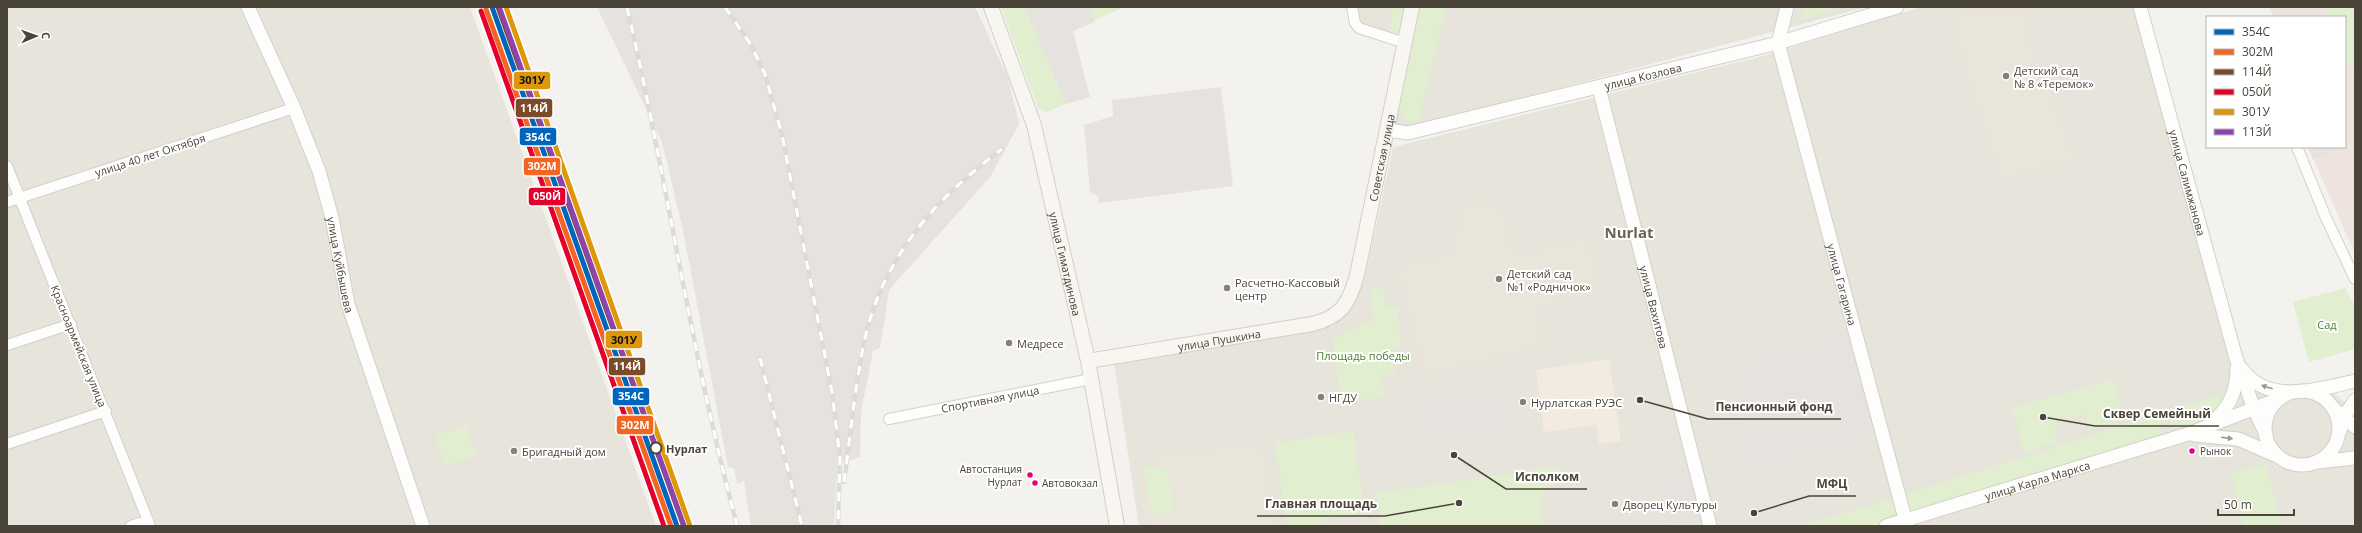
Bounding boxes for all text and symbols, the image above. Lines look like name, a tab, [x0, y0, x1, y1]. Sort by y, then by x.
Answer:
north arrow	[16, 16, 56, 56]
legend	[2206, 16, 2346, 148]
text: 354С	[2242, 23, 2271, 40]
text: С	[39, 32, 54, 39]
text: 302М	[2242, 43, 2273, 60]
street label: улица Козлова	[1603, 59, 1683, 92]
place label: Детский сад № 8 «Теремок»	[2014, 63, 2094, 91]
text: 114Й	[2242, 63, 2272, 80]
line badge: 301У	[513, 71, 551, 90]
marker: Детский сад № 8 «Теремок»	[2001, 71, 2011, 81]
text: 301У	[519, 72, 546, 87]
text: 050Й	[2242, 83, 2272, 100]
line badge: 114Й	[515, 98, 553, 118]
text: 114Й	[520, 100, 548, 115]
text: 301У	[2242, 103, 2271, 120]
street label: Советская улица	[1365, 112, 1397, 203]
text: 113Й	[2242, 123, 2272, 140]
line badge: 354С	[519, 127, 557, 146]
street label: улица Салимжанова	[2166, 128, 2210, 237]
text: 354С	[525, 129, 551, 144]
street label: улица 40 лет Октября	[93, 130, 207, 180]
line badge: 302М	[523, 157, 561, 176]
text: 302М	[527, 158, 557, 173]
line badge: 050Й	[528, 187, 566, 206]
text: 050Й	[533, 188, 561, 203]
street label: улица Гиматдинова	[1047, 210, 1085, 317]
street label: улица Куйбышева	[324, 215, 358, 315]
district label: Nurlat	[1604, 222, 1654, 242]
street label: улица Гагарина	[1824, 242, 1861, 327]
street label: улица Вахитова	[1637, 264, 1672, 350]
place label: Детский сад №1 «Родничок»	[1507, 266, 1591, 294]
marker: Детский сад №1 «Родничок»	[1494, 274, 1504, 284]
place label: Расчетно-Кассовый центр	[1235, 275, 1340, 303]
street label: Красноармейская улица	[48, 283, 110, 409]
marker: Расчетно-Кассовый центр	[1222, 283, 1232, 293]
park label: Сад	[2317, 317, 2337, 332]
street label: улица Пушкина	[1177, 325, 1262, 354]
line badge: 301У	[605, 330, 643, 349]
text: 301У	[611, 332, 638, 347]
place label: Медресе	[1017, 336, 1064, 351]
marker: Медресе	[1004, 338, 1014, 348]
park label: Площадь победы	[1316, 348, 1410, 363]
line badge: 114Й	[608, 357, 646, 376]
text: 114Й	[613, 358, 641, 373]
street label: Спортивная улица	[940, 382, 1040, 416]
one-way arrow	[2261, 384, 2273, 390]
line badge: 354С	[612, 387, 650, 406]
text: 354С	[618, 388, 644, 403]
place label: НГДУ	[1329, 390, 1357, 405]
marker: НГДУ	[1316, 392, 1326, 402]
place label: Нурлатская РУЭС	[1531, 395, 1622, 410]
callout: Пенсионный фонд	[1708, 395, 1841, 419]
marker: Нурлатская РУЭС	[1518, 397, 1528, 407]
text: Пенсионный фонд	[1715, 398, 1833, 415]
callout: Сквер Семейный	[2095, 402, 2219, 426]
text: Сквер Семейный	[2103, 405, 2211, 422]
line badge: 302М	[616, 415, 654, 435]
text: 302М	[620, 417, 650, 432]
one-way arrow	[2221, 435, 2233, 441]
marker: Нурлат	[649, 441, 663, 455]
place label: Нурлат	[666, 441, 707, 456]
place label: Бригадный дом	[522, 444, 606, 459]
place label: Рынок	[2200, 444, 2232, 458]
marker: Бригадный дом	[509, 446, 519, 456]
marker: Рынок	[2187, 446, 2197, 456]
street label: улица Карла Маркса	[1983, 457, 2092, 503]
place label: Автостанция Нурлат	[960, 462, 1022, 489]
callout: Исполком	[1506, 465, 1587, 489]
text: Исполком	[1515, 468, 1579, 485]
marker: Автостанция Нурлат	[1025, 470, 1035, 480]
callout: МФЦ	[1809, 472, 1856, 496]
text: МФЦ	[1816, 475, 1848, 492]
place label: Автовокзал	[1042, 476, 1098, 490]
marker: Автовокзал	[1030, 478, 1040, 488]
scale bar	[2218, 491, 2294, 517]
callout: Главная площадь	[1257, 492, 1385, 516]
text: Главная площадь	[1265, 495, 1377, 512]
text: 50 m	[2224, 496, 2252, 513]
place label: Дворец Культуры	[1623, 497, 1717, 512]
marker: Дворец Культуры	[1610, 499, 1620, 509]

